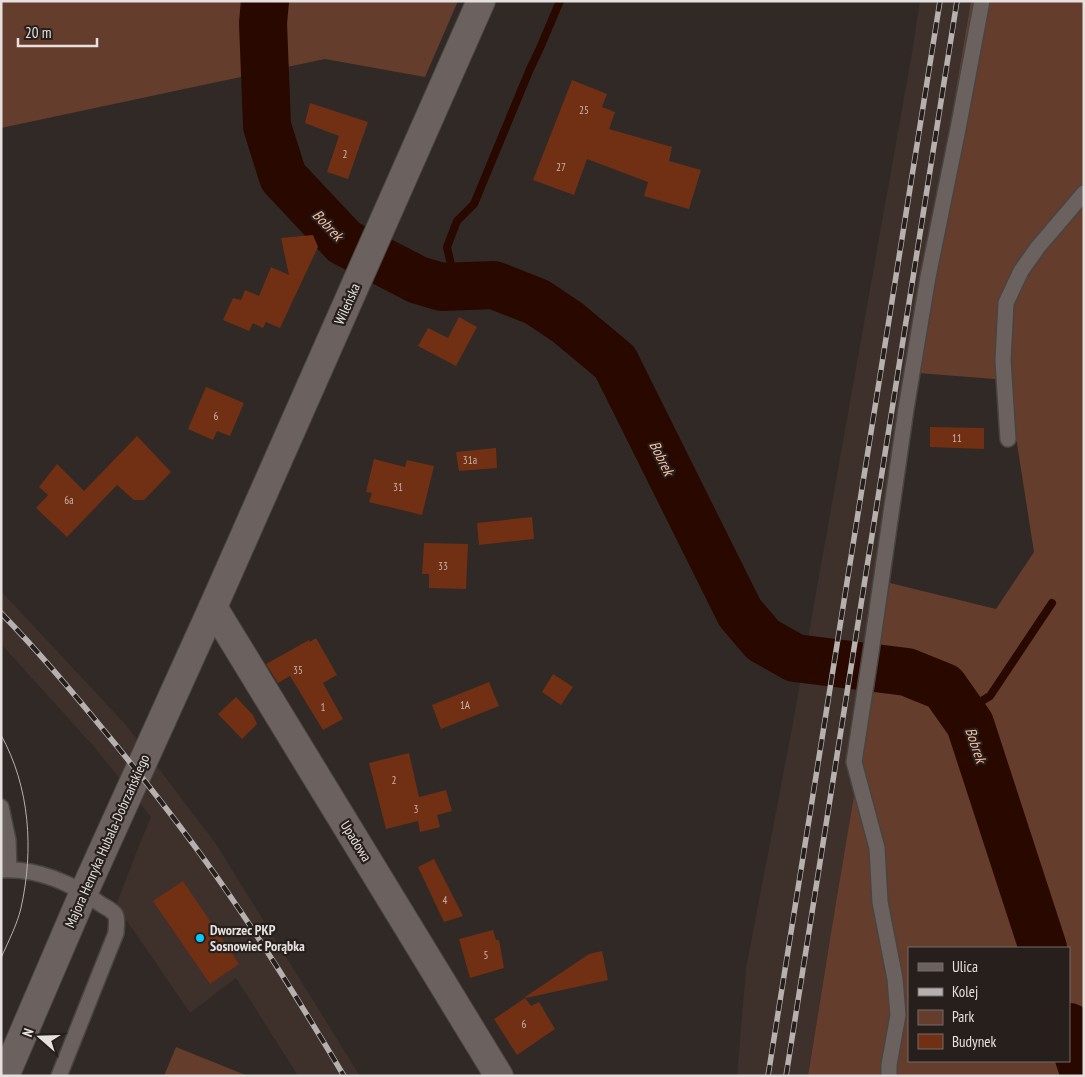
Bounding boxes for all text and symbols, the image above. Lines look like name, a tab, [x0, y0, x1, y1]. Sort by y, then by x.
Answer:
scale bar	[18, 15, 96, 47]
text: 20 m	[25, 23, 51, 42]
house number: 25	[579, 103, 589, 117]
house number: 2	[343, 147, 348, 161]
house number: 27	[556, 160, 566, 174]
water label: Bobrek	[309, 205, 349, 246]
street label: Wileńska	[330, 281, 364, 327]
house number: 6	[214, 409, 219, 423]
house number: 11	[952, 431, 962, 445]
water label: Bobrek	[646, 438, 679, 480]
house number: 31a	[463, 453, 477, 467]
house number: 31	[393, 480, 403, 494]
house number: 6a	[64, 493, 74, 507]
house number: 33	[438, 559, 448, 573]
house number: 35	[293, 663, 303, 677]
house number: 1A	[460, 698, 471, 712]
house number: 1	[321, 700, 326, 714]
water label: Bobrek	[961, 725, 992, 767]
street label: Majora Henryka Hubala-Dobrzańskiego	[61, 752, 153, 930]
house number: 2	[392, 773, 397, 787]
house number: 3	[414, 802, 419, 816]
street label: Upadowa	[336, 817, 376, 865]
house number: 4	[443, 893, 448, 907]
place label: Dworzec PKP Sosnowiec Porąbka	[210, 921, 305, 955]
marker: Dworzec PKP Sosnowiec Porąbka	[194, 932, 206, 944]
legend	[908, 947, 1070, 1062]
house number: 5	[484, 948, 489, 962]
text: Ulica	[952, 957, 978, 976]
text: Kolej	[952, 982, 978, 1001]
text: Park	[952, 1007, 974, 1026]
north arrow	[15, 1012, 65, 1062]
house number: 6	[522, 1017, 527, 1031]
text: N	[18, 1026, 38, 1039]
text: Budynek	[952, 1032, 996, 1051]

